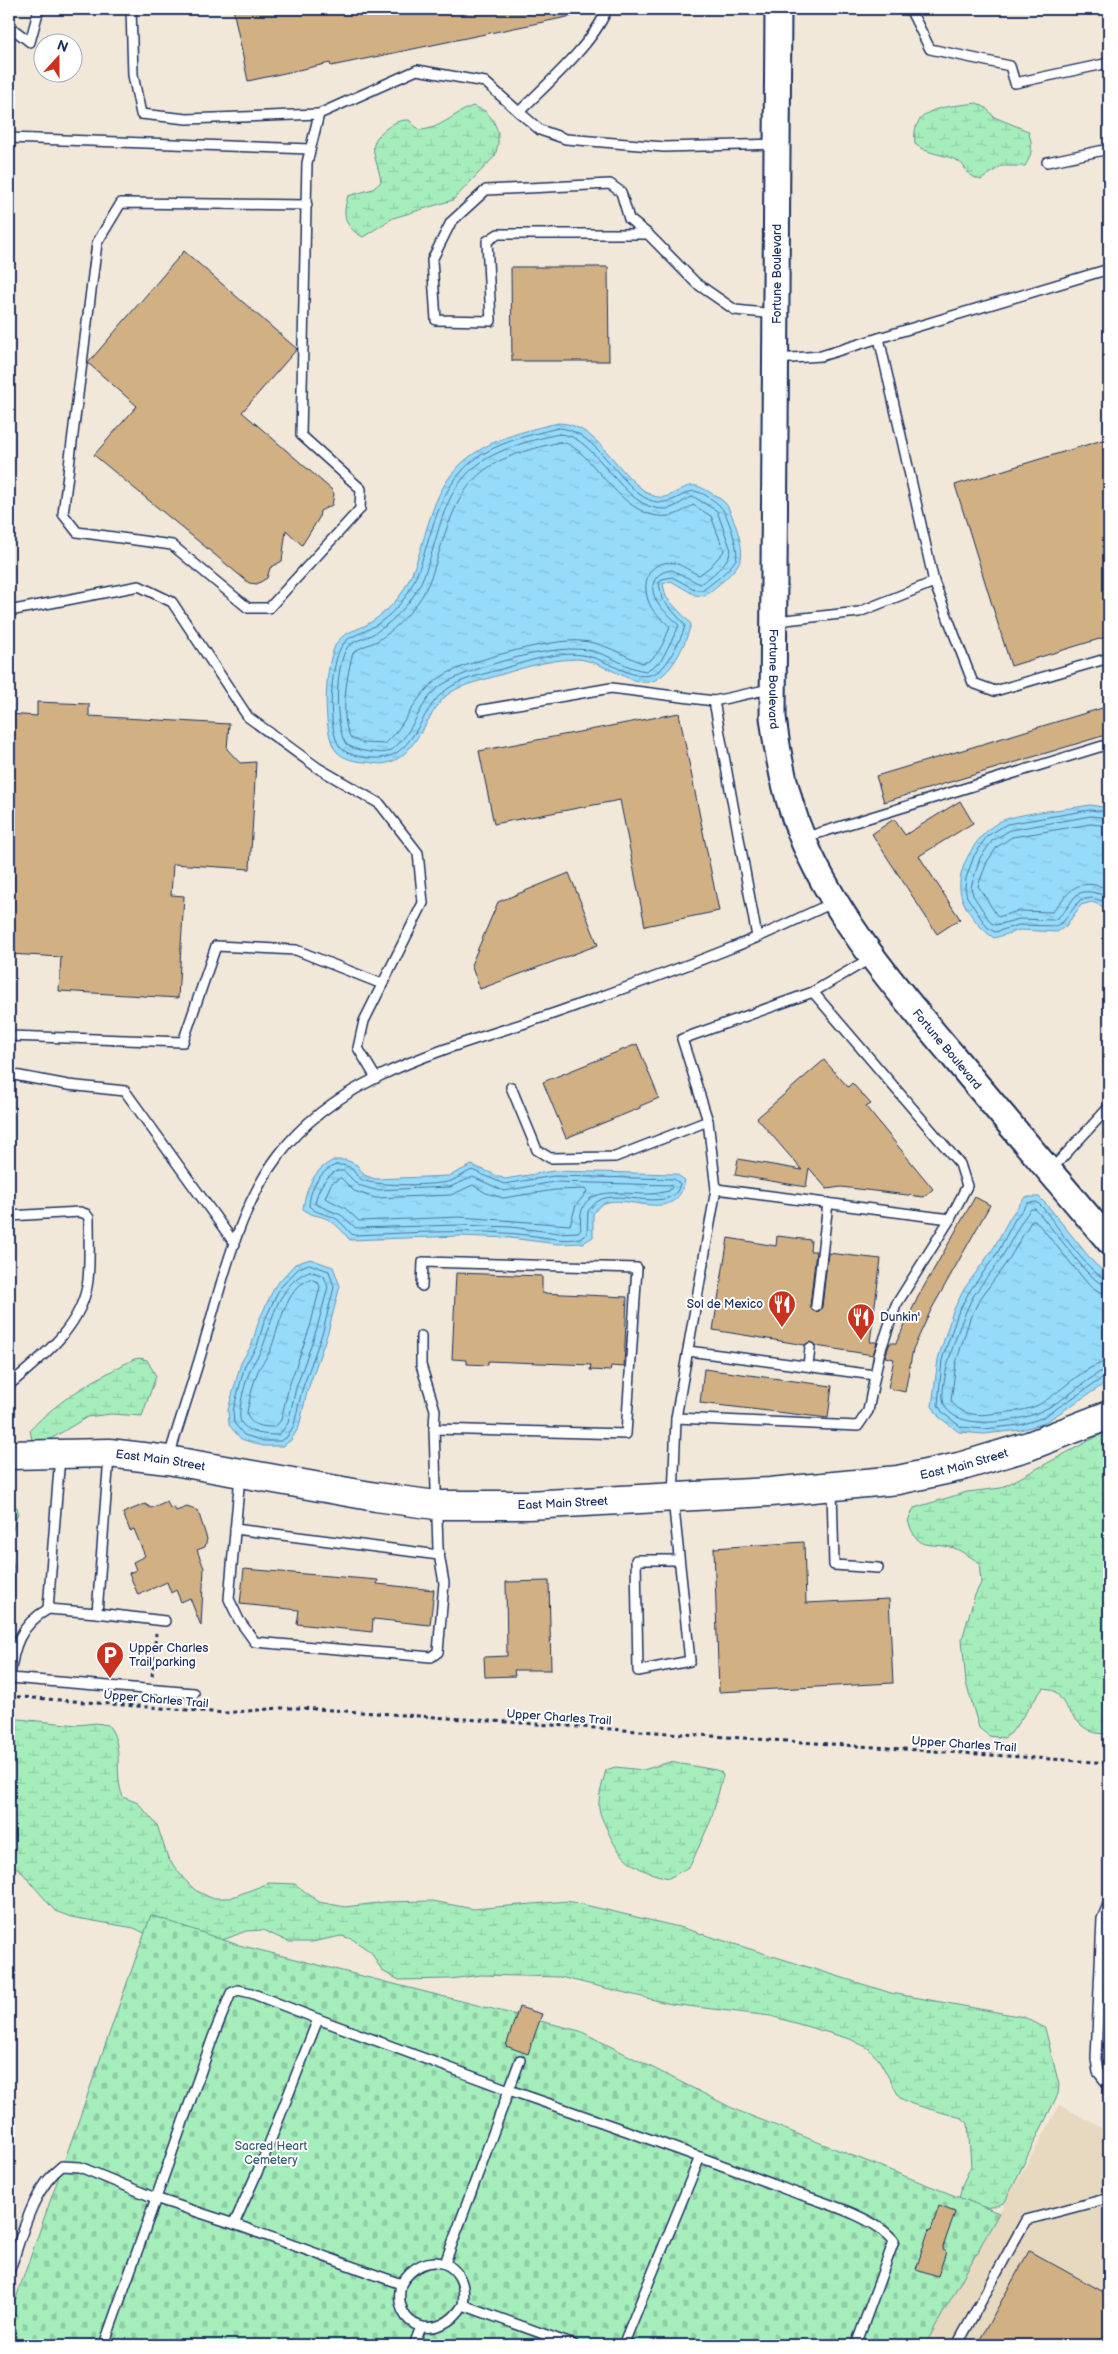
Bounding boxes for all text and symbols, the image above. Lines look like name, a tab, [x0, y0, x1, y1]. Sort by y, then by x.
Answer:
north arrow	[32, 32, 82, 82]
text: N	[55, 37, 70, 56]
street label: Fortune Boulevard	[770, 224, 785, 324]
street label: Fortune Boulevard	[765, 629, 781, 730]
street label: Fortune Boulevard	[909, 1006, 985, 1093]
restaurant icon: Sol de Mexico	[767, 1289, 797, 1328]
place label: Sol de Mexico	[687, 1297, 763, 1312]
restaurant icon: Dunkin'	[846, 1302, 876, 1341]
place label: Dunkin'	[880, 1310, 920, 1325]
street label: East Main Street	[919, 1446, 1010, 1483]
street label: East Main Street	[115, 1447, 207, 1475]
street label: East Main Street	[518, 1494, 609, 1513]
parking icon: Upper Charles Trail parking	[95, 1640, 125, 1679]
place label: Upper Charles Trail parking	[129, 1641, 208, 1670]
street label: Upper Charles Trail	[103, 1687, 209, 1712]
street label: Upper Charles Trail	[506, 1706, 612, 1729]
street label: Upper Charles Trail	[911, 1733, 1017, 1756]
park label: Sacred Heart Cemetery	[235, 2139, 308, 2168]

